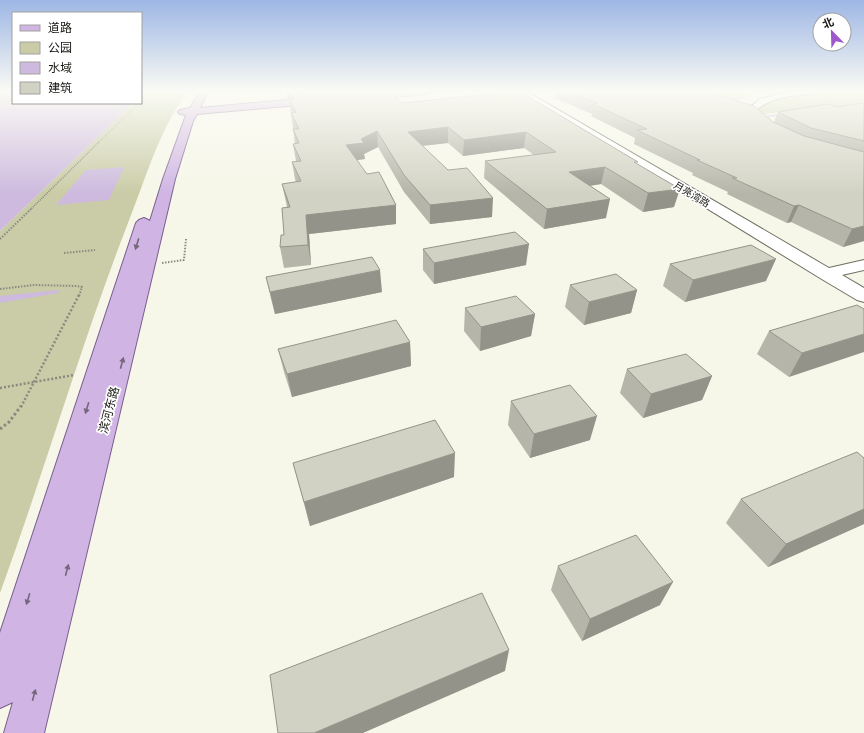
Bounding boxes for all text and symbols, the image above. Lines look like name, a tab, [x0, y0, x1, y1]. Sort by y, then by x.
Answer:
legend	[12, 12, 142, 104]
north arrow	[812, 12, 852, 52]
text: 北	[821, 15, 835, 30]
text: 道路	[48, 21, 72, 35]
text: 公园	[48, 41, 72, 55]
text: 水域	[48, 61, 72, 75]
text: 建筑	[48, 81, 72, 95]
street label: 月亮湾路	[672, 179, 712, 209]
one-way arrow	[134, 238, 140, 250]
one-way arrow	[119, 357, 125, 369]
street label: 滨河东路	[96, 385, 122, 435]
one-way arrow	[84, 403, 90, 415]
one-way arrow	[64, 563, 70, 575]
one-way arrow	[25, 594, 31, 606]
one-way arrow	[31, 689, 37, 702]

